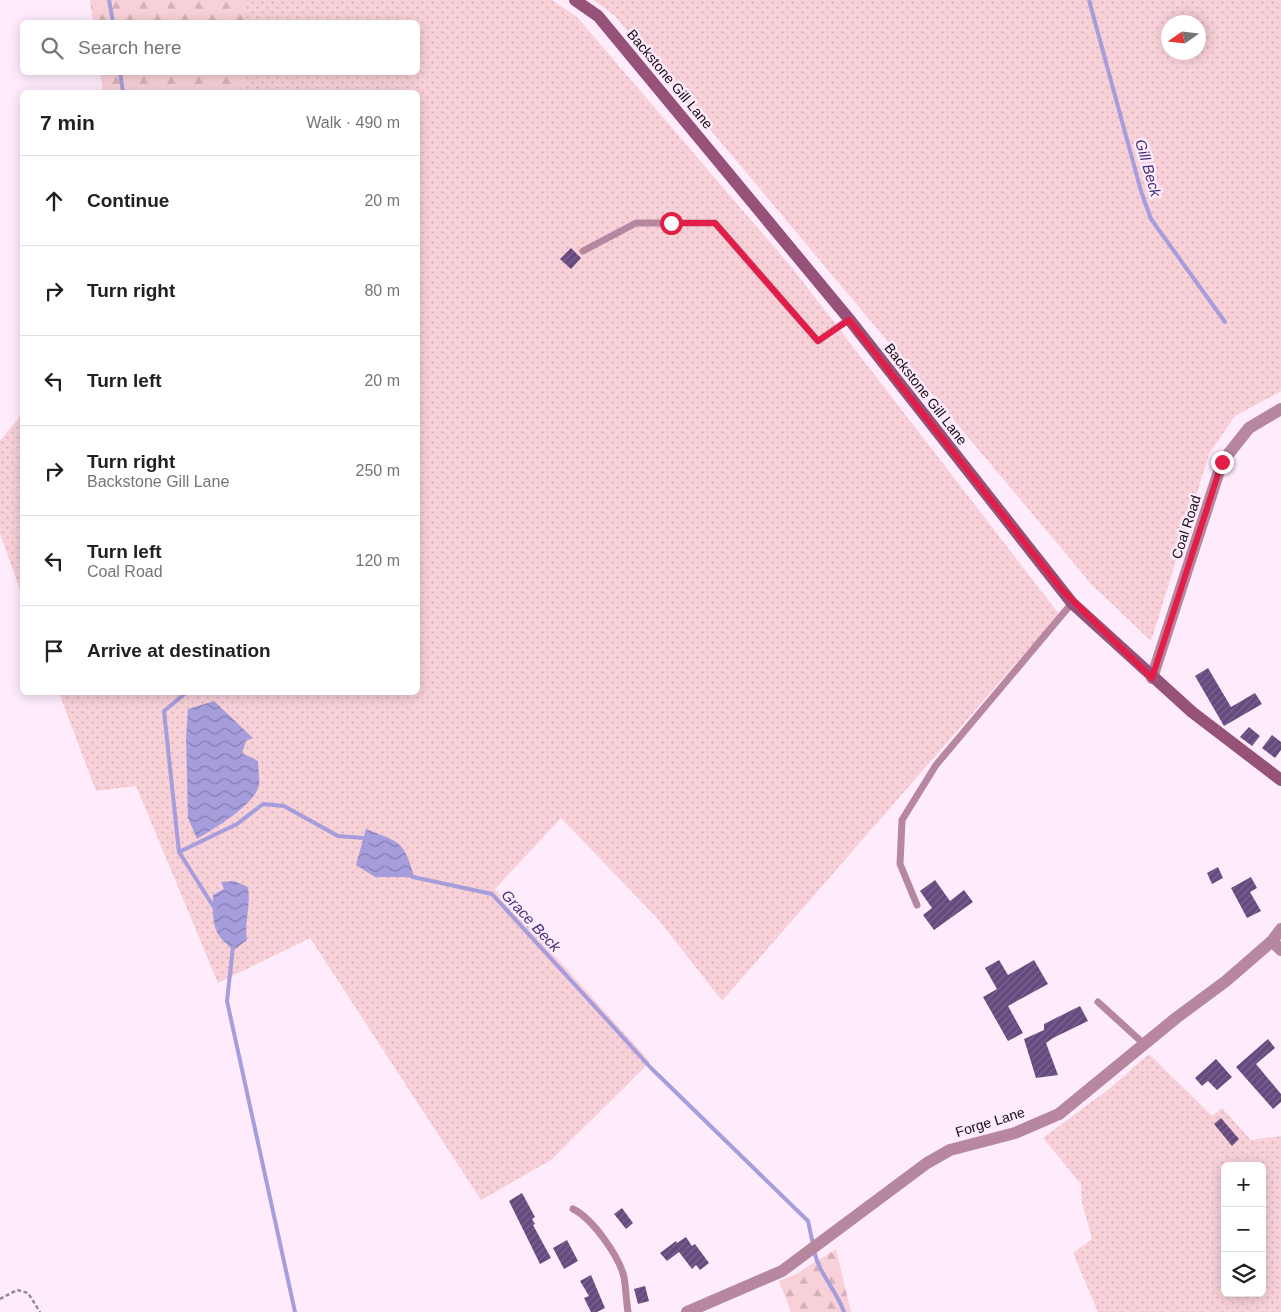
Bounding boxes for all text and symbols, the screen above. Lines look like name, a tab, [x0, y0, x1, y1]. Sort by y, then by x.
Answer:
north arrow	[1161, 15, 1206, 60]
search box	[20, 20, 420, 75]
street label: Backstone Gill Lane	[624, 26, 716, 132]
icon: search	[38, 34, 66, 62]
text: Search here	[78, 37, 182, 58]
text: 7 min	[40, 111, 95, 134]
text: Walk · 490 m	[306, 114, 400, 131]
water label: Gill Beck	[1132, 137, 1165, 200]
icon: ahead	[40, 187, 68, 215]
text: Continue	[87, 190, 169, 211]
text: 20 m	[364, 192, 400, 209]
route start	[660, 212, 683, 235]
icon: right	[40, 277, 68, 305]
text: Turn right	[87, 280, 175, 301]
text: 80 m	[364, 282, 400, 299]
street label: Backstone Gill Lane	[881, 340, 971, 448]
icon: left	[40, 367, 68, 395]
text: Turn left	[87, 370, 162, 391]
text: 20 m	[364, 372, 400, 389]
text: Turn right	[87, 451, 175, 472]
route end	[1211, 451, 1234, 474]
icon: right	[40, 457, 68, 485]
text: 250 m	[356, 462, 400, 479]
text: Backstone Gill Lane	[87, 473, 229, 490]
street label: Coal Road	[1168, 493, 1204, 561]
text: Turn left	[87, 541, 162, 562]
icon: left	[40, 547, 68, 575]
text: 120 m	[356, 552, 400, 569]
text: Coal Road	[87, 563, 163, 580]
icon: arrive	[40, 637, 68, 665]
text: Arrive at destination	[87, 640, 271, 661]
water label: Grace Beck	[498, 886, 565, 956]
street label: Forge Lane	[953, 1104, 1027, 1140]
map controls	[1221, 1162, 1266, 1297]
button: +	[1221, 1162, 1266, 1207]
button: −	[1221, 1207, 1266, 1252]
button: layers	[1221, 1252, 1266, 1297]

